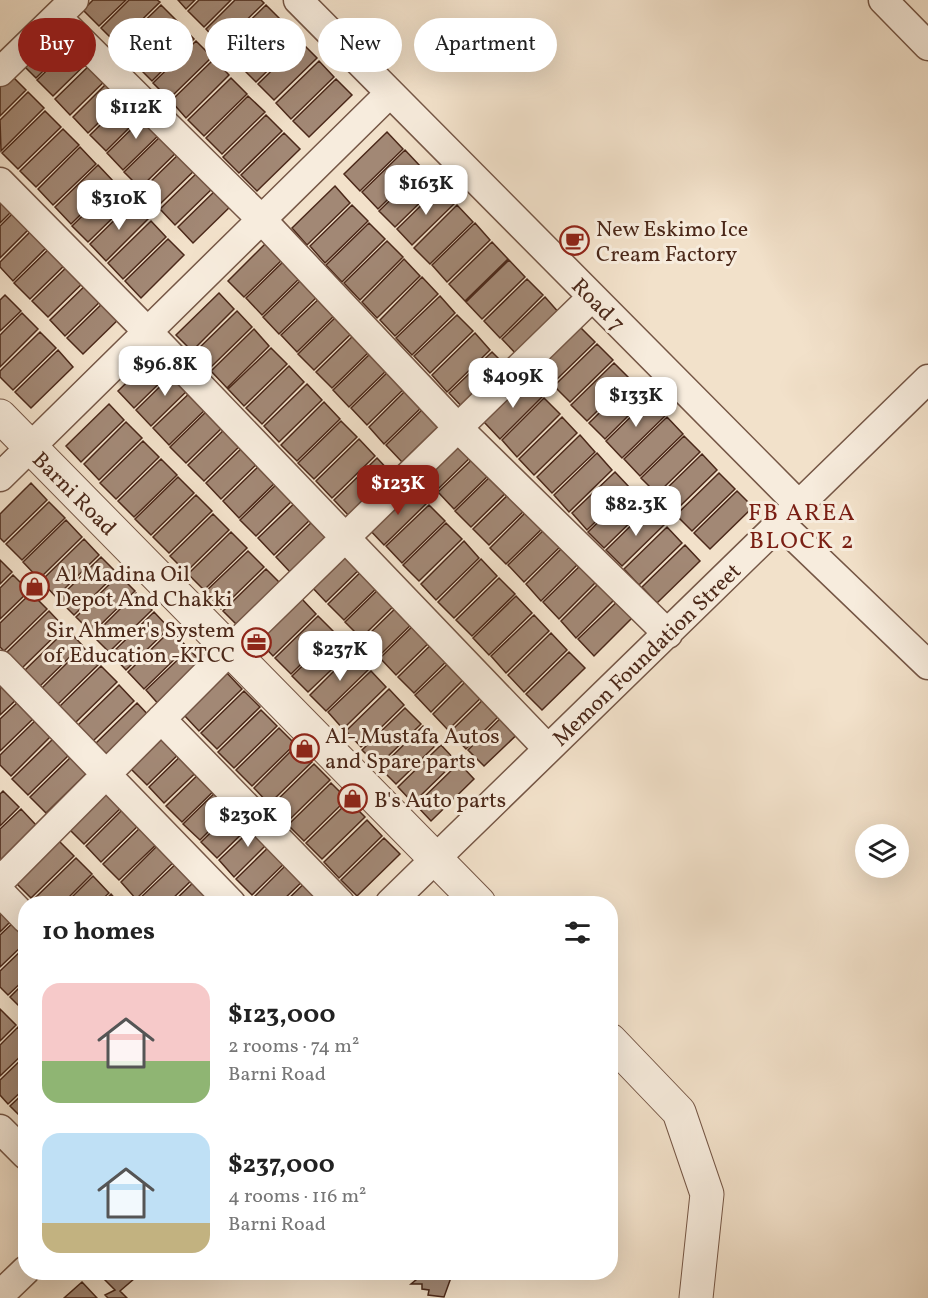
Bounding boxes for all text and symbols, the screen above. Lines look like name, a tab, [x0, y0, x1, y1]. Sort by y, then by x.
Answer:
chip: Buy	[18, 18, 96, 72]
chip: Rent	[108, 18, 193, 72]
chip: Filters	[205, 18, 306, 72]
chip: New	[318, 18, 402, 72]
chip: Apartment	[414, 18, 557, 72]
pin: $112K	[94, 89, 178, 140]
text: $112K	[110, 94, 162, 122]
pin: $163K	[384, 165, 468, 216]
text: $163K	[399, 170, 453, 198]
pin: $310K	[77, 180, 161, 231]
text: $310K	[91, 185, 147, 213]
place label: New Eskimo Ice Cream Factory	[596, 215, 748, 271]
cafe icon: New Eskimo Ice Cream Factory	[559, 225, 591, 257]
street label: Road 7	[563, 272, 631, 340]
pin: $96.8K	[116, 346, 214, 397]
text: $96.8K	[133, 351, 197, 379]
pin: $409K	[471, 358, 555, 409]
text: $409K	[483, 363, 543, 391]
pin: $133K	[594, 377, 678, 428]
text: $133K	[609, 382, 663, 410]
street label: Barni Road	[24, 446, 122, 544]
pin: $123K	[356, 465, 440, 516]
text: $123K	[371, 470, 425, 498]
pin: $82.3K	[587, 486, 685, 537]
text: $82.3K	[605, 491, 667, 519]
district label: FB AREA BLOCK 2	[748, 497, 856, 559]
street label: Memon Foundation Street	[546, 557, 749, 754]
place label: Al Madina Oil Depot And Chakki	[55, 560, 232, 616]
shop icon: Al Madina Oil Depot And Chakki	[18, 570, 50, 602]
place label: Sir Ahmer's System of Education -KTCC	[43, 616, 235, 672]
office icon: Sir Ahmer's System of Education -KTCC	[240, 626, 272, 658]
pin: $237K	[298, 631, 382, 682]
text: $237K	[312, 636, 368, 664]
place label: Al- Mustafa Autos and Spare parts	[325, 722, 500, 778]
shop icon: Al- Mustafa Autos and Spare parts	[288, 732, 320, 764]
shop icon: B's Auto parts	[337, 783, 369, 815]
place label: B's Auto parts	[374, 786, 506, 817]
pin: $230K	[206, 797, 290, 848]
text: $230K	[219, 802, 277, 830]
map controls	[855, 824, 909, 878]
button: layers	[855, 824, 909, 878]
text: 10 homes	[42, 914, 155, 950]
icon: filters	[561, 916, 594, 949]
text: $123,000	[228, 997, 335, 1033]
icon: home	[90, 1007, 162, 1079]
text: 2 rooms · 74 m²	[228, 1033, 359, 1061]
text: Barni Road	[228, 1061, 326, 1089]
text: $237,000	[228, 1147, 335, 1183]
icon: home	[90, 1157, 162, 1229]
text: 4 rooms · 116 m²	[228, 1183, 367, 1211]
text: Barni Road	[228, 1211, 326, 1239]

